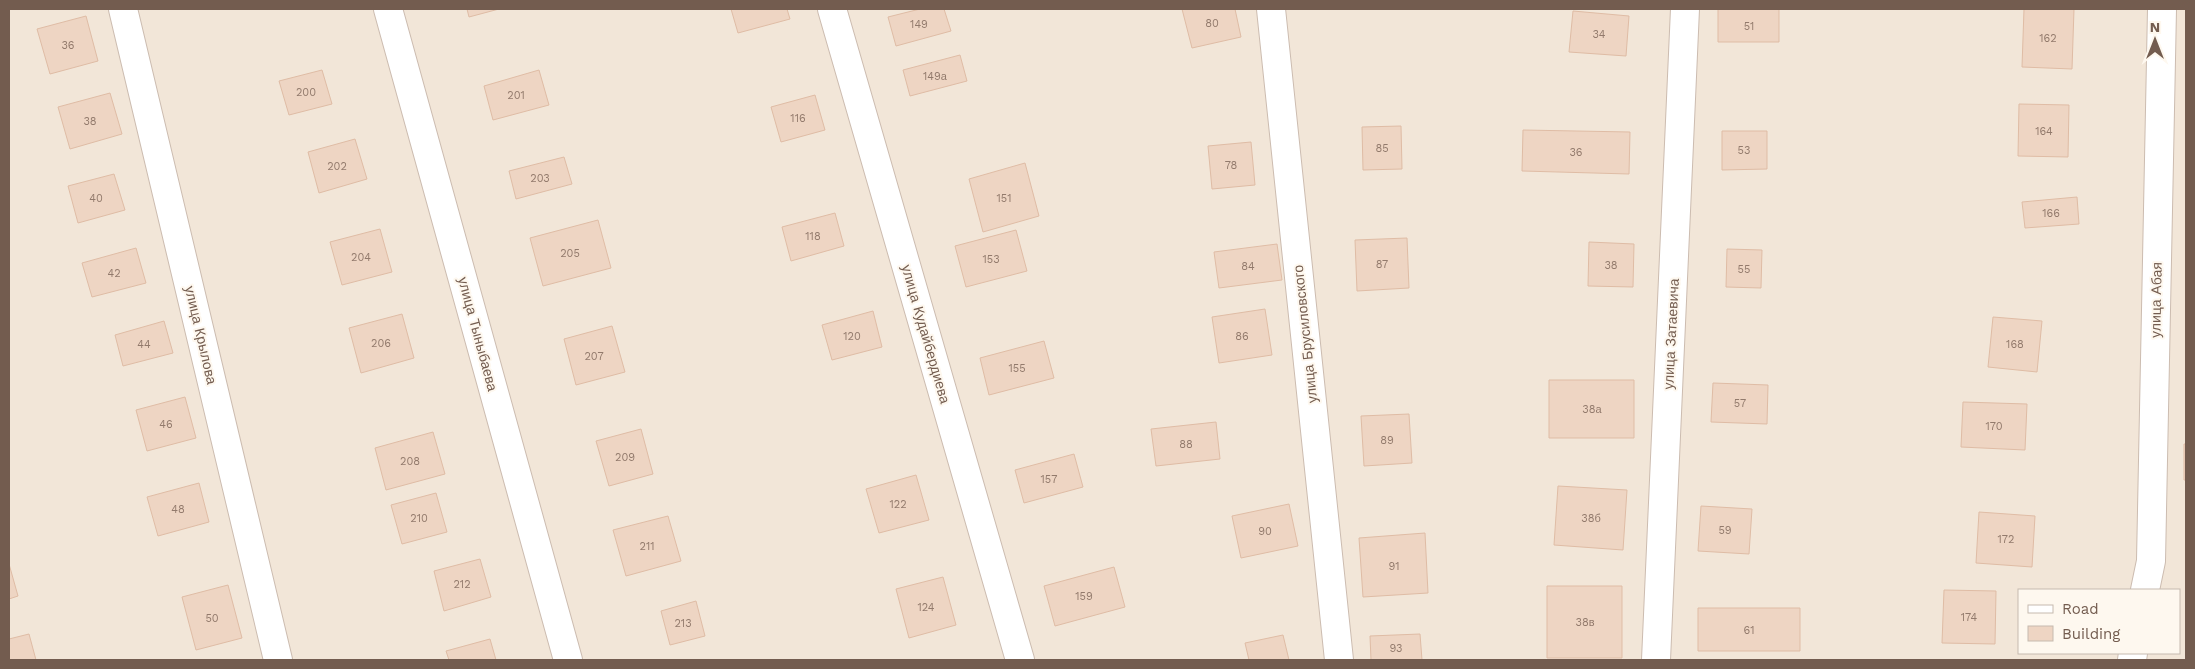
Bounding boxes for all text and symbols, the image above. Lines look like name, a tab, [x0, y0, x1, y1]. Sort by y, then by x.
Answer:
north arrow	[2130, 15, 2180, 65]
house number: 80	[1205, 17, 1219, 30]
house number: 149	[910, 18, 928, 31]
text: N	[2150, 19, 2160, 35]
house number: 51	[1744, 20, 1754, 33]
house number: 34	[1592, 28, 1606, 41]
house number: 162	[2039, 32, 2057, 45]
house number: 36	[61, 39, 75, 52]
house number: 149а	[923, 70, 948, 83]
house number: 200	[296, 86, 316, 99]
house number: 201	[507, 89, 525, 102]
house number: 116	[790, 112, 806, 125]
house number: 38	[83, 115, 97, 128]
house number: 164	[2035, 125, 2053, 138]
house number: 85	[1375, 142, 1389, 155]
house number: 53	[1738, 144, 1750, 157]
house number: 36	[1569, 146, 1583, 159]
house number: 78	[1225, 159, 1238, 172]
house number: 202	[327, 160, 347, 173]
house number: 203	[530, 172, 550, 185]
house number: 40	[89, 192, 103, 205]
house number: 151	[997, 192, 1011, 205]
house number: 166	[2042, 207, 2060, 220]
house number: 118	[805, 230, 821, 243]
house number: 205	[560, 247, 580, 260]
house number: 204	[351, 251, 371, 264]
house number: 153	[982, 253, 1000, 266]
house number: 87	[1376, 258, 1388, 271]
house number: 38	[1604, 259, 1618, 272]
house number: 84	[1241, 260, 1255, 273]
street label: улица Абая	[2147, 262, 2165, 338]
street label: улица Кудайбердиева	[899, 263, 954, 405]
house number: 55	[1738, 263, 1750, 276]
street label: улица Брусиловского	[1290, 264, 1320, 404]
house number: 42	[107, 267, 121, 280]
street label: улица Тыныбаева	[455, 275, 501, 393]
street label: улица Затаевича	[1660, 278, 1682, 390]
street label: улица Крылова	[182, 284, 220, 386]
house number: 120	[843, 330, 861, 343]
house number: 86	[1235, 330, 1249, 343]
house number: 206	[371, 337, 391, 350]
house number: 44	[137, 338, 151, 351]
house number: 168	[2006, 338, 2024, 351]
house number: 207	[584, 350, 604, 363]
house number: 155	[1008, 362, 1026, 375]
house number: 57	[1734, 397, 1746, 410]
house number: 38а	[1582, 403, 1603, 416]
house number: 46	[159, 418, 173, 431]
house number: 170	[1985, 420, 2003, 433]
house number: 89	[1380, 434, 1394, 447]
house number: 88	[1179, 438, 1193, 451]
house number: 209	[615, 451, 635, 464]
house number: 208	[400, 455, 420, 468]
house number: 157	[1041, 473, 1057, 486]
house number: 122	[889, 498, 907, 511]
house number: 48	[171, 503, 185, 516]
house number: 210	[410, 512, 428, 525]
house number: 38б	[1581, 512, 1601, 525]
house number: 59	[1718, 524, 1732, 537]
house number: 90	[1258, 525, 1272, 538]
house number: 172	[1998, 533, 2014, 546]
house number: 211	[640, 540, 655, 553]
house number: 91	[1388, 560, 1400, 573]
house number: 212	[453, 578, 471, 591]
legend	[2018, 589, 2180, 654]
house number: 159	[1075, 590, 1093, 603]
text: Road	[2062, 600, 2099, 618]
house number: 124	[917, 601, 935, 614]
house number: 174	[1961, 611, 1977, 624]
house number: 50	[205, 612, 219, 625]
house number: 38в	[1575, 616, 1595, 629]
house number: 213	[674, 617, 692, 630]
house number: 61	[1744, 624, 1754, 637]
text: Building	[2062, 625, 2120, 643]
house number: 93	[1390, 642, 1402, 655]

